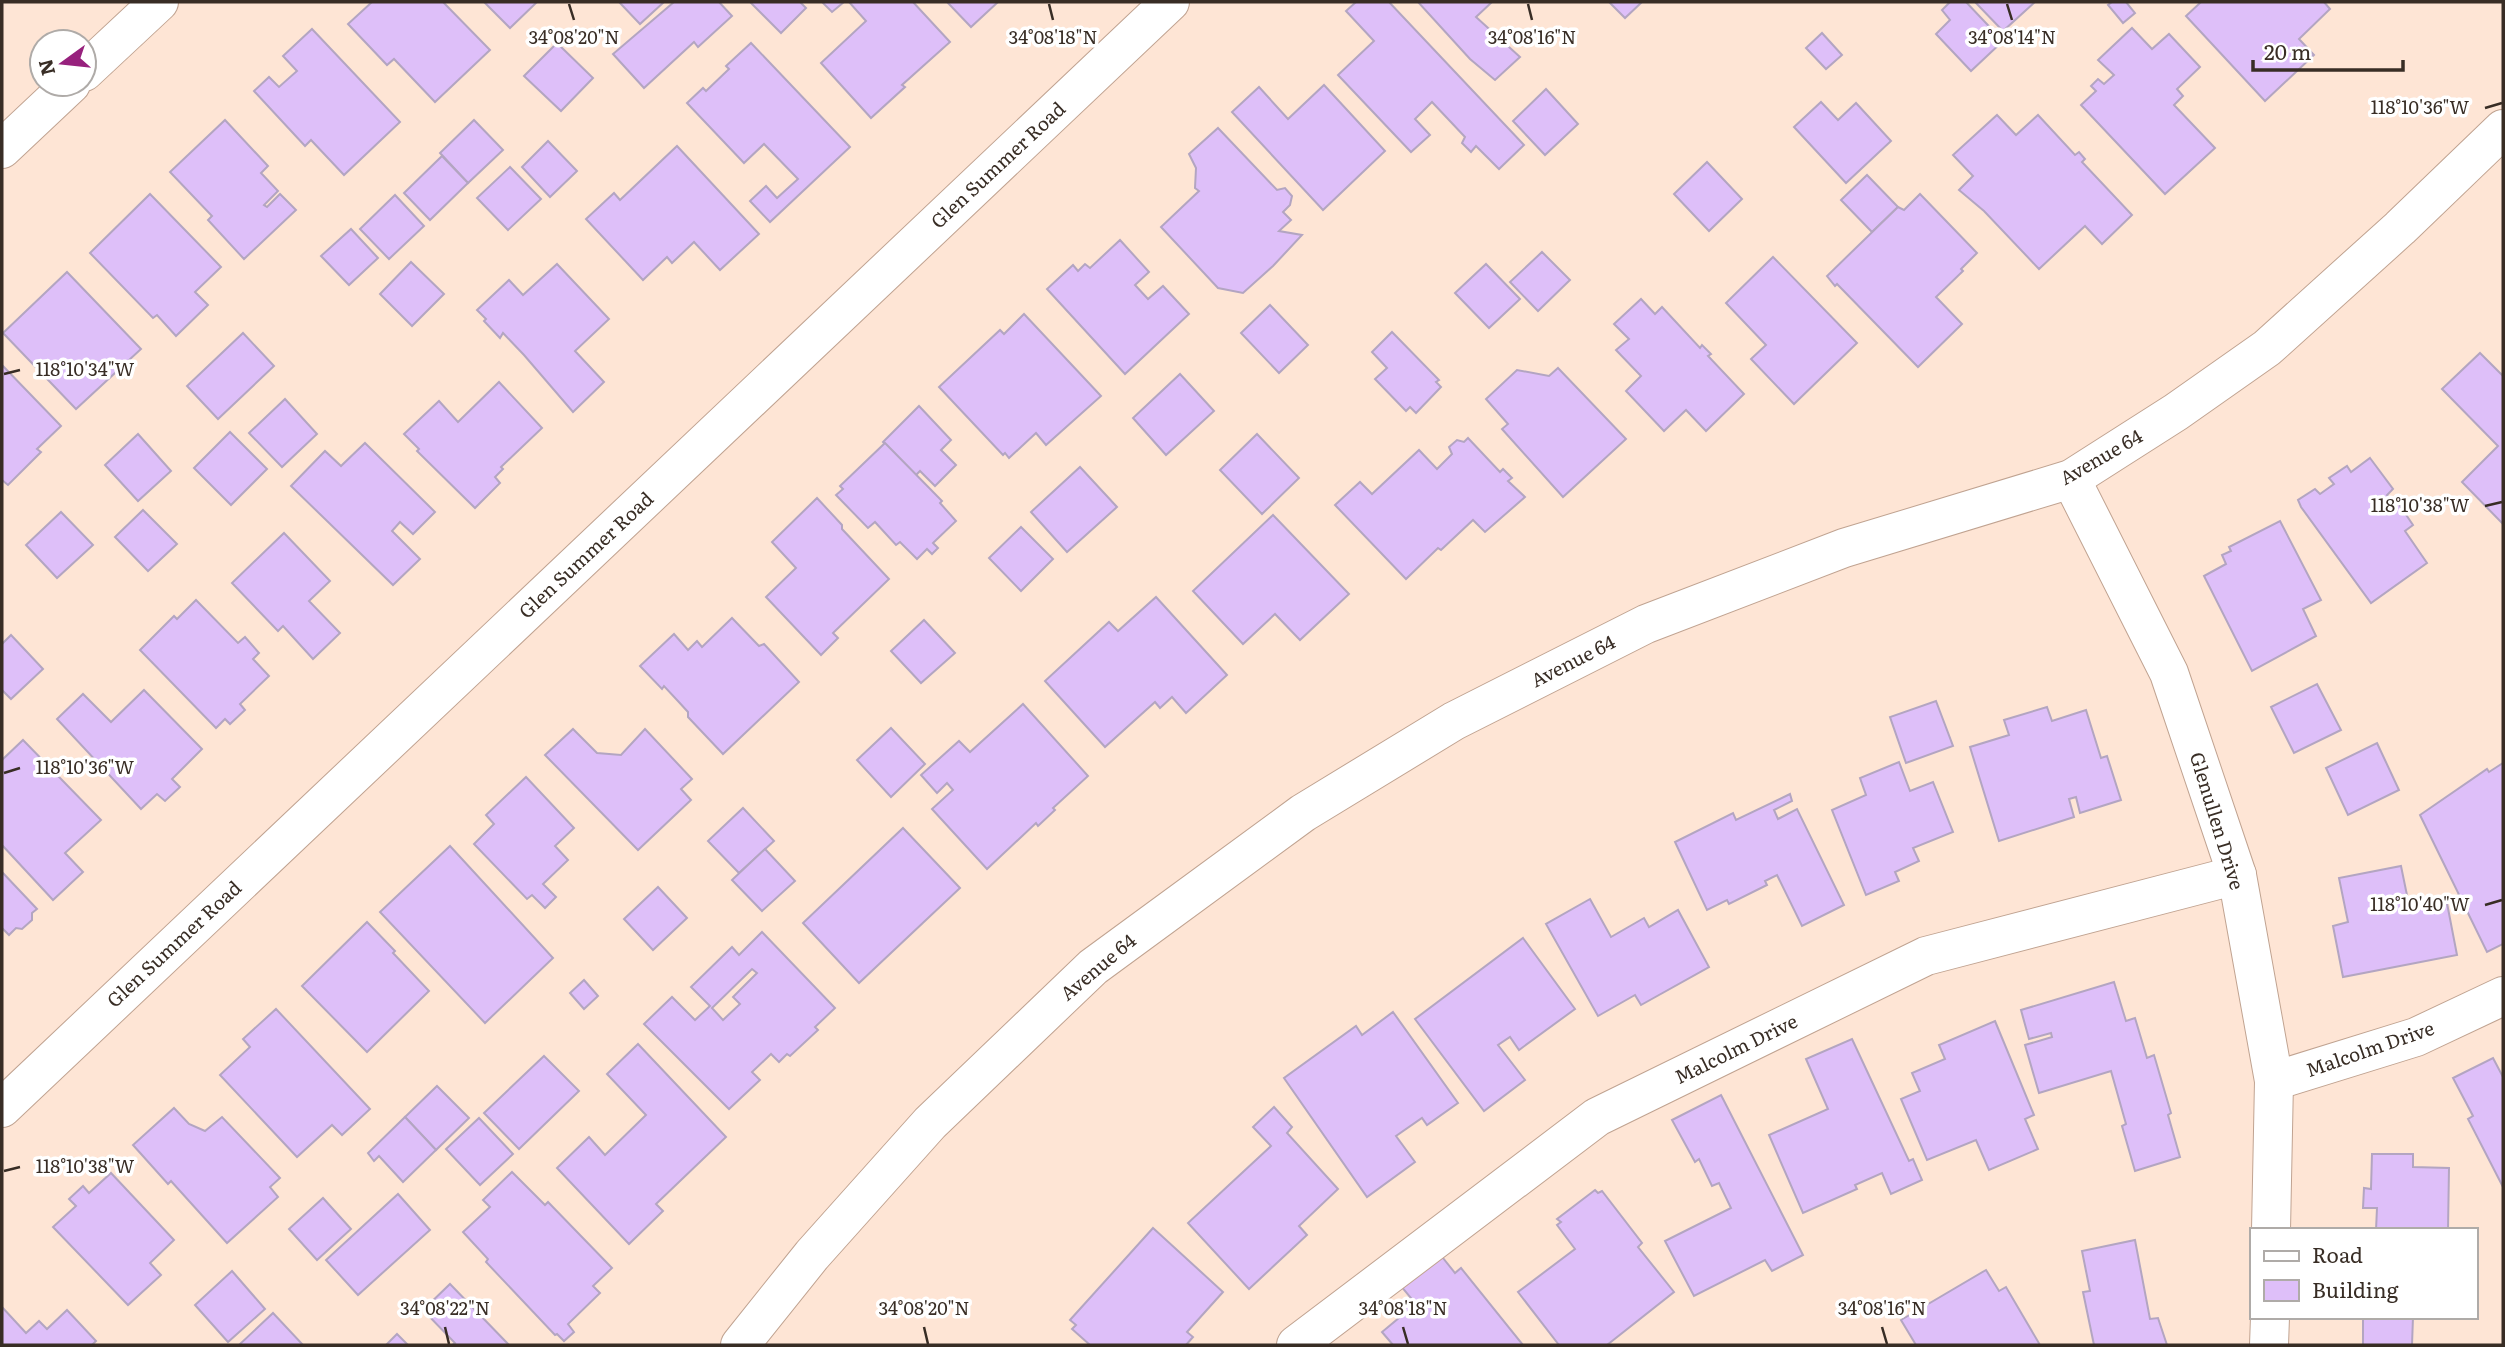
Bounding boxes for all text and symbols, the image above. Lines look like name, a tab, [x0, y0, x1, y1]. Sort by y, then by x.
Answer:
text: 34°08'20"N	[528, 23, 620, 50]
text: 34°08'18"N	[1009, 23, 1097, 50]
text: 34°08'16"N	[1488, 23, 1576, 50]
text: 34°08'14"N	[1968, 23, 2056, 50]
north arrow	[28, 28, 98, 98]
scale bar	[2253, 28, 2404, 72]
text: 20 m	[2264, 35, 2311, 66]
text: N	[30, 56, 61, 79]
text: 118°10'36"W	[2371, 93, 2470, 120]
street label: Glen Summer Road	[924, 94, 1071, 234]
text: 118°10'34"W	[36, 355, 135, 382]
street label: Avenue 64	[2054, 421, 2147, 491]
street label: Glen Summer Road	[512, 484, 659, 624]
text: 118°10'38"W	[2371, 491, 2470, 518]
street label: Avenue 64	[1526, 627, 1620, 693]
street label: Glenullen Drive	[2184, 748, 2252, 893]
text: 118°10'36"W	[36, 753, 135, 780]
street label: Glen Summer Road	[100, 873, 247, 1013]
text: 118°10'40"W	[2370, 890, 2470, 917]
street label: Avenue 64	[1053, 926, 1142, 1006]
street label: Malcolm Drive	[1669, 1006, 1802, 1090]
street label: Malcolm Drive	[2302, 1013, 2438, 1083]
text: 118°10'38"W	[36, 1152, 135, 1179]
legend	[2250, 1228, 2477, 1319]
text: Road	[2312, 1238, 2363, 1269]
text: Building	[2312, 1273, 2399, 1304]
text: 34°08'22"N	[400, 1294, 490, 1321]
text: 34°08'20"N	[878, 1294, 970, 1321]
text: 34°08'18"N	[1359, 1294, 1447, 1321]
text: 34°08'16"N	[1838, 1294, 1926, 1321]

